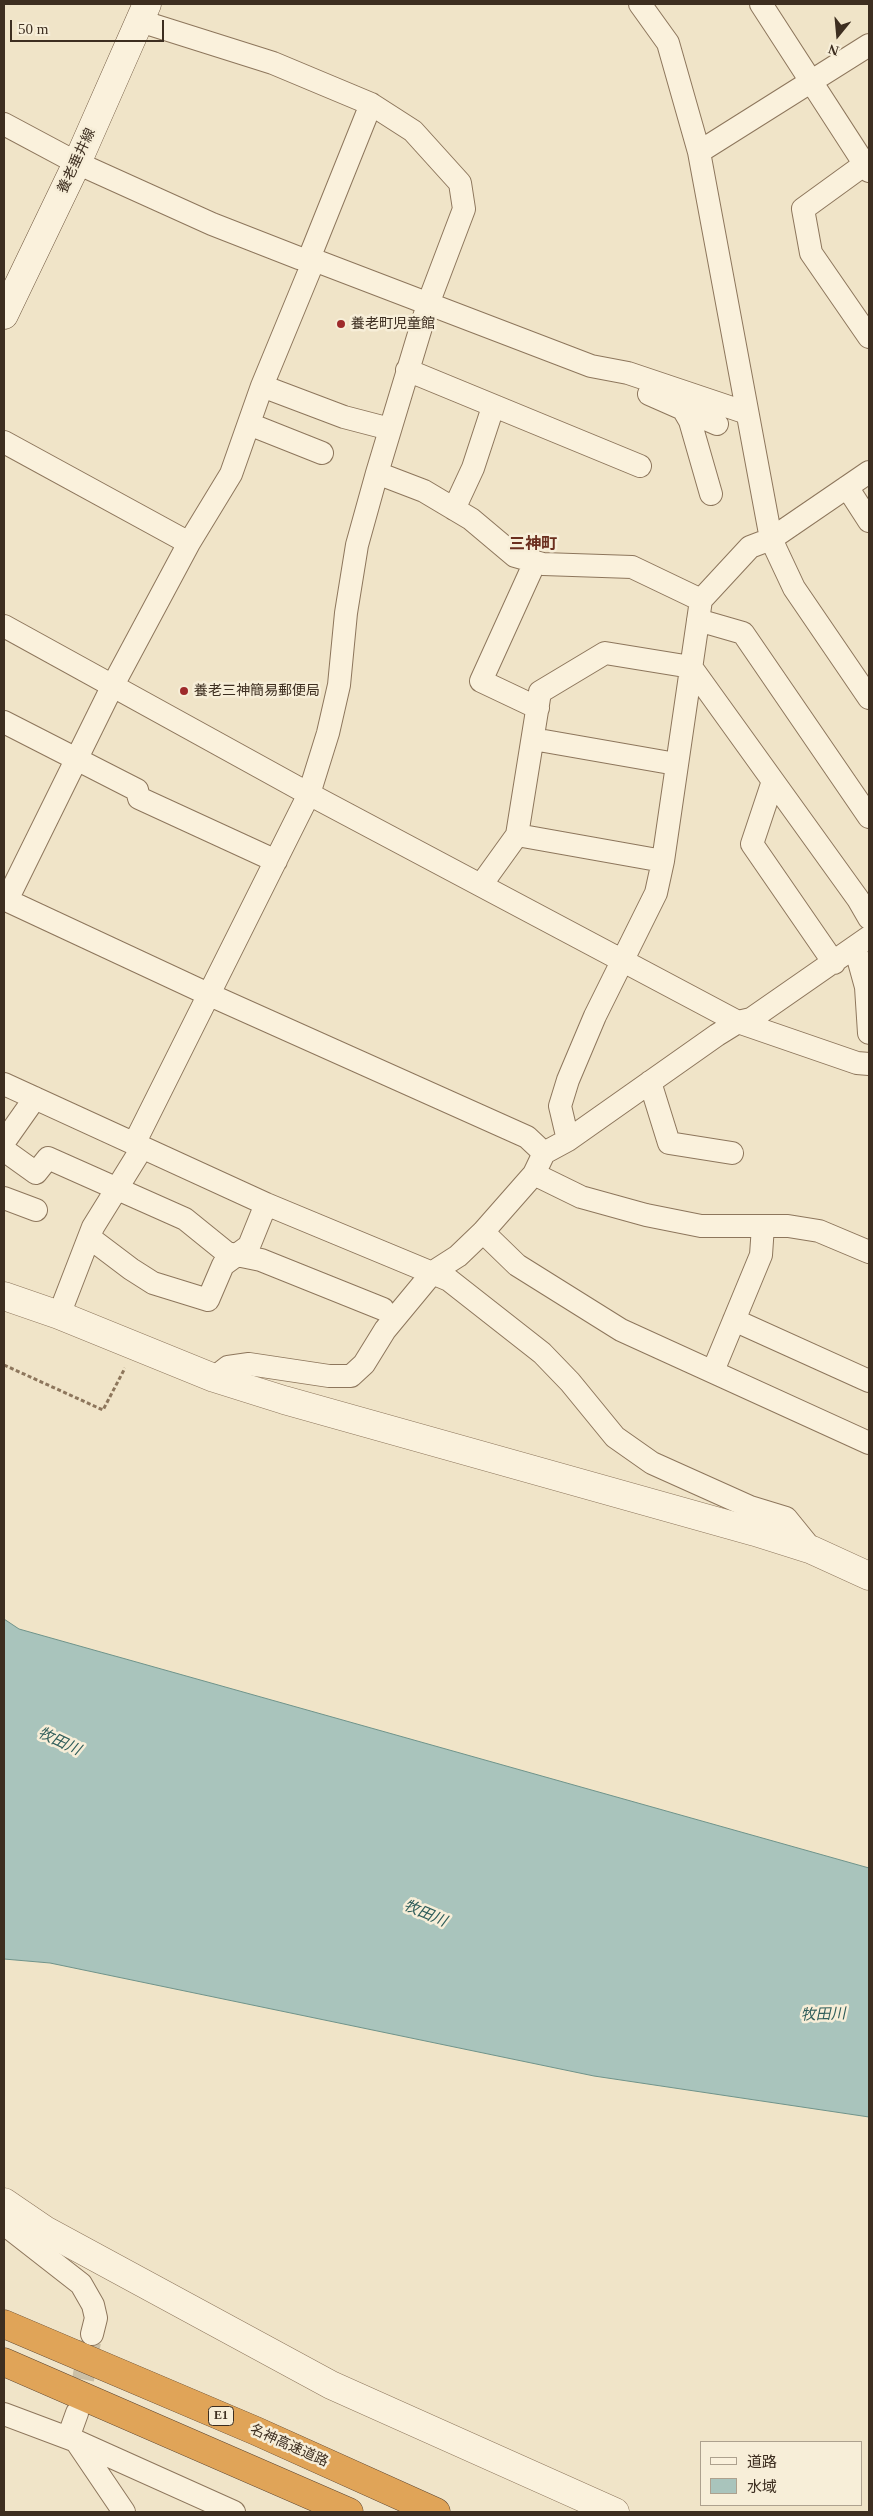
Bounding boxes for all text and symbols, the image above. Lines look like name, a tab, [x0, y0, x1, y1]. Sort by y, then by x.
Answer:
scale bar	[12, 10, 166, 42]
north arrow	[813, 10, 863, 60]
text: 50 m	[18, 21, 48, 37]
text: N	[826, 41, 841, 58]
street label: 養老垂井線	[55, 126, 99, 196]
place label: 養老町児童館	[351, 316, 435, 332]
marker: 養老町児童館	[335, 318, 347, 330]
district label: 三神町	[509, 535, 557, 555]
place label: 養老三神簡易郵便局	[194, 683, 320, 699]
marker: 養老三神簡易郵便局	[178, 685, 190, 697]
water label: 牧田川	[35, 1724, 83, 1760]
water label: 牧田川	[401, 1897, 449, 1931]
water label: 牧田川	[800, 2005, 846, 2025]
road number: E1	[208, 2406, 234, 2426]
street label: 名神高速道路	[247, 2421, 331, 2471]
legend	[700, 2441, 863, 2506]
text: 道路	[747, 2454, 777, 2470]
text: 水域	[747, 2479, 777, 2495]

